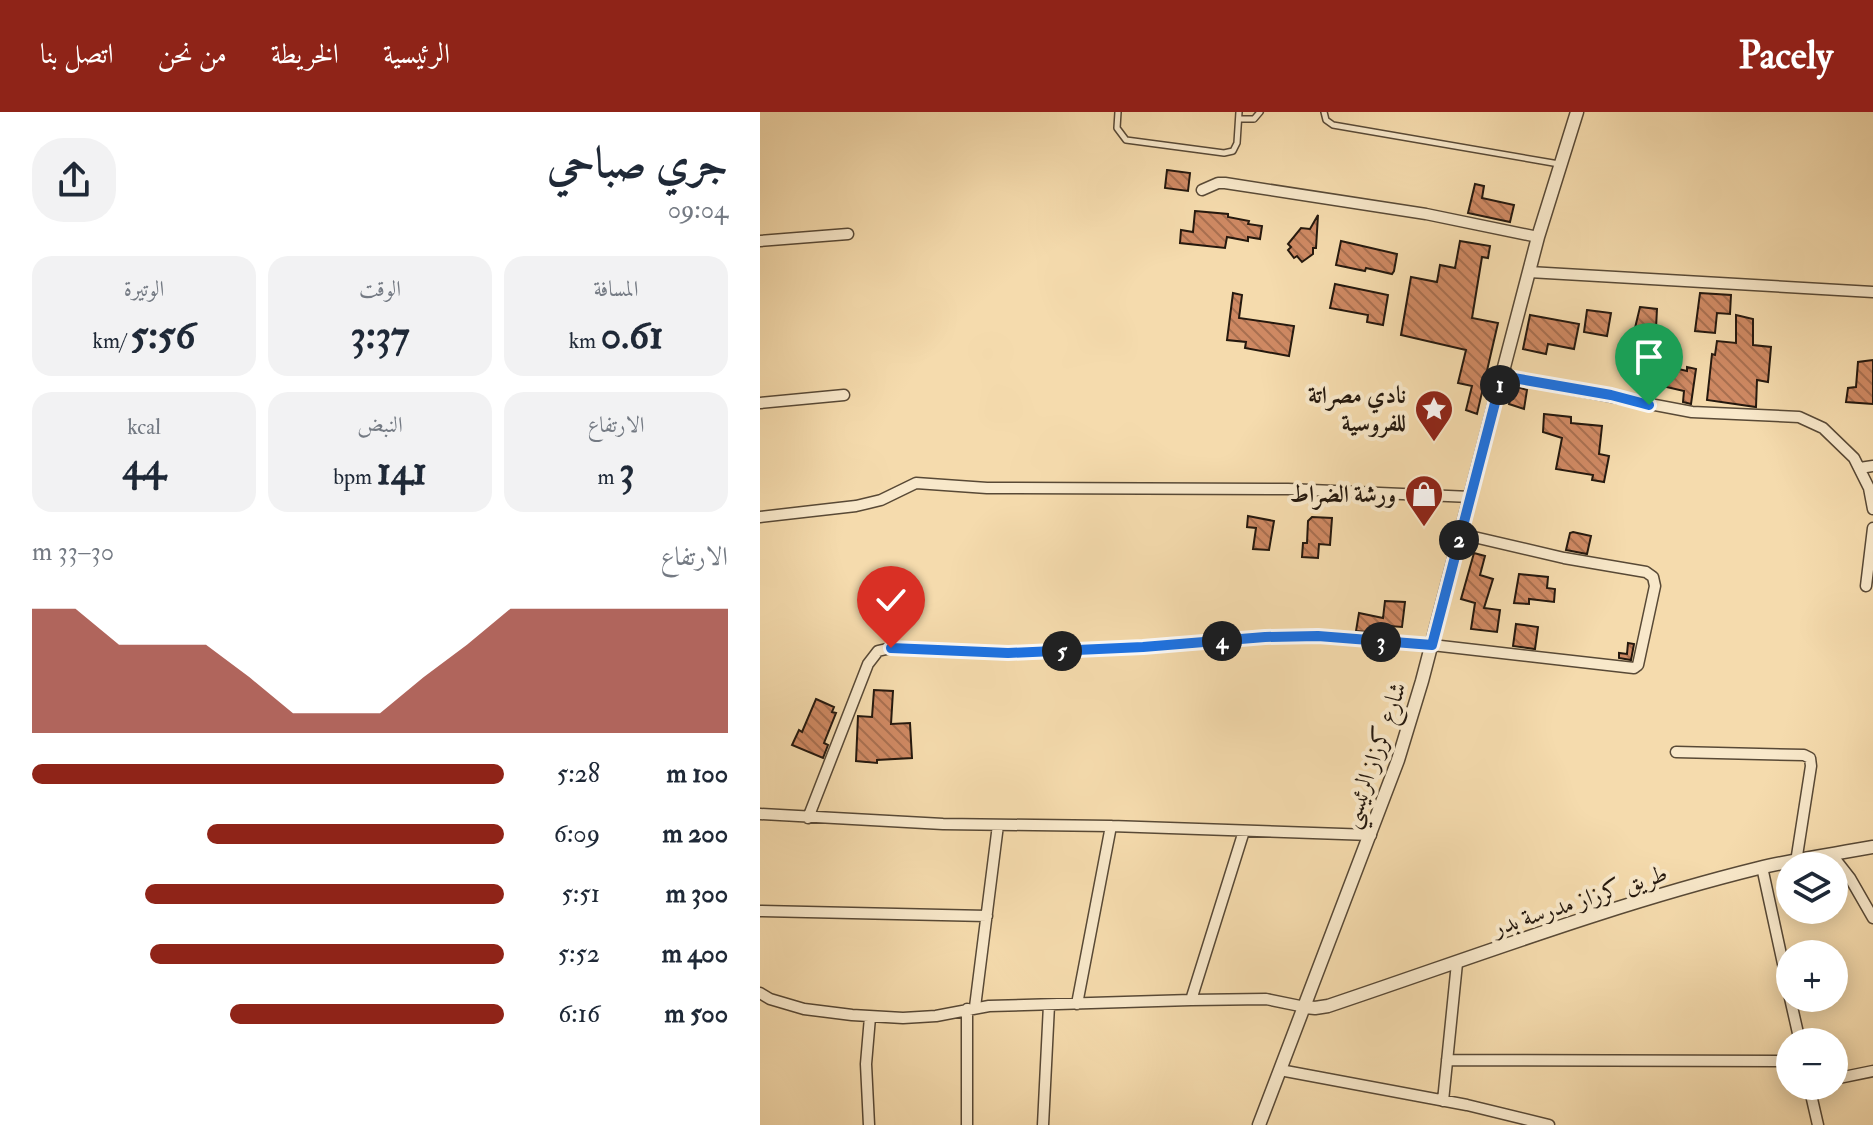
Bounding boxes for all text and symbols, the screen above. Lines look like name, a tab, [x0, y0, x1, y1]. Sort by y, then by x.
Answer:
text: Pacely	[1739, 32, 1833, 80]
text: اتصل بنا	[40, 37, 114, 72]
text: من نحن	[158, 37, 227, 72]
text: الخريطة	[271, 37, 339, 72]
text: الرئيسية	[383, 37, 450, 72]
text: جري صباحي	[547, 136, 728, 191]
button: share	[32, 138, 116, 222]
text: 09:04	[668, 194, 728, 226]
text: الوتيرة	[124, 275, 164, 303]
text: الوقت	[359, 275, 401, 303]
text: المسافة	[594, 275, 638, 303]
text: 5:56	[130, 310, 196, 361]
text: 3:37	[351, 310, 409, 361]
text: 0.61	[601, 310, 663, 361]
pin	[1615, 323, 1683, 405]
text: /km	[92, 327, 130, 355]
text: km	[569, 327, 601, 355]
icon: arrive	[1627, 335, 1671, 379]
pin: 1	[1480, 365, 1520, 405]
text: 1	[1496, 371, 1504, 399]
place label: نادي مصراتة للفروسية	[1308, 380, 1406, 439]
place icon: نادي مصراتة للفروسية	[1413, 388, 1455, 443]
text: النبض	[357, 411, 403, 439]
text: الارتفاع	[587, 411, 645, 439]
text: kcal	[127, 413, 161, 441]
text: 44	[122, 441, 166, 492]
text: 141	[377, 446, 427, 497]
text: 3	[619, 446, 635, 497]
text: bpm	[333, 463, 377, 491]
text: m	[597, 463, 619, 491]
shop icon: ورشة الضراط	[1403, 473, 1445, 528]
place label: ورشة الضراط	[1290, 479, 1396, 510]
pin: 2	[1439, 520, 1479, 560]
text: 2	[1453, 526, 1465, 554]
text: 30–33 m	[32, 536, 114, 568]
text: الارتفاع	[661, 541, 728, 573]
pin	[857, 566, 925, 648]
icon: check	[869, 578, 913, 622]
pin: 4	[1202, 621, 1242, 661]
pin: 3	[1361, 622, 1401, 662]
text: 4	[1216, 627, 1228, 655]
text: 3	[1377, 628, 1385, 656]
pin: 5	[1042, 631, 1082, 671]
text: 5	[1057, 637, 1067, 665]
street label: شارع كرزاز الرئيسي	[1335, 678, 1420, 834]
text: 5:28	[557, 758, 600, 790]
text: 100 m	[667, 758, 728, 790]
text: 6:09	[554, 818, 600, 850]
text: 200 m	[662, 818, 728, 850]
map controls	[1776, 852, 1848, 1100]
button: layers	[1776, 852, 1848, 924]
street label: طريق كرزاز مدرسة بدر	[1487, 858, 1671, 944]
text: 5:51	[561, 878, 600, 910]
text: 300 m	[666, 878, 728, 910]
text: 5:52	[558, 938, 600, 970]
text: 400 m	[662, 938, 728, 970]
button: +	[1776, 940, 1848, 1012]
text: 6:16	[558, 998, 600, 1030]
text: 500 m	[664, 998, 728, 1030]
button: −	[1776, 1028, 1848, 1100]

